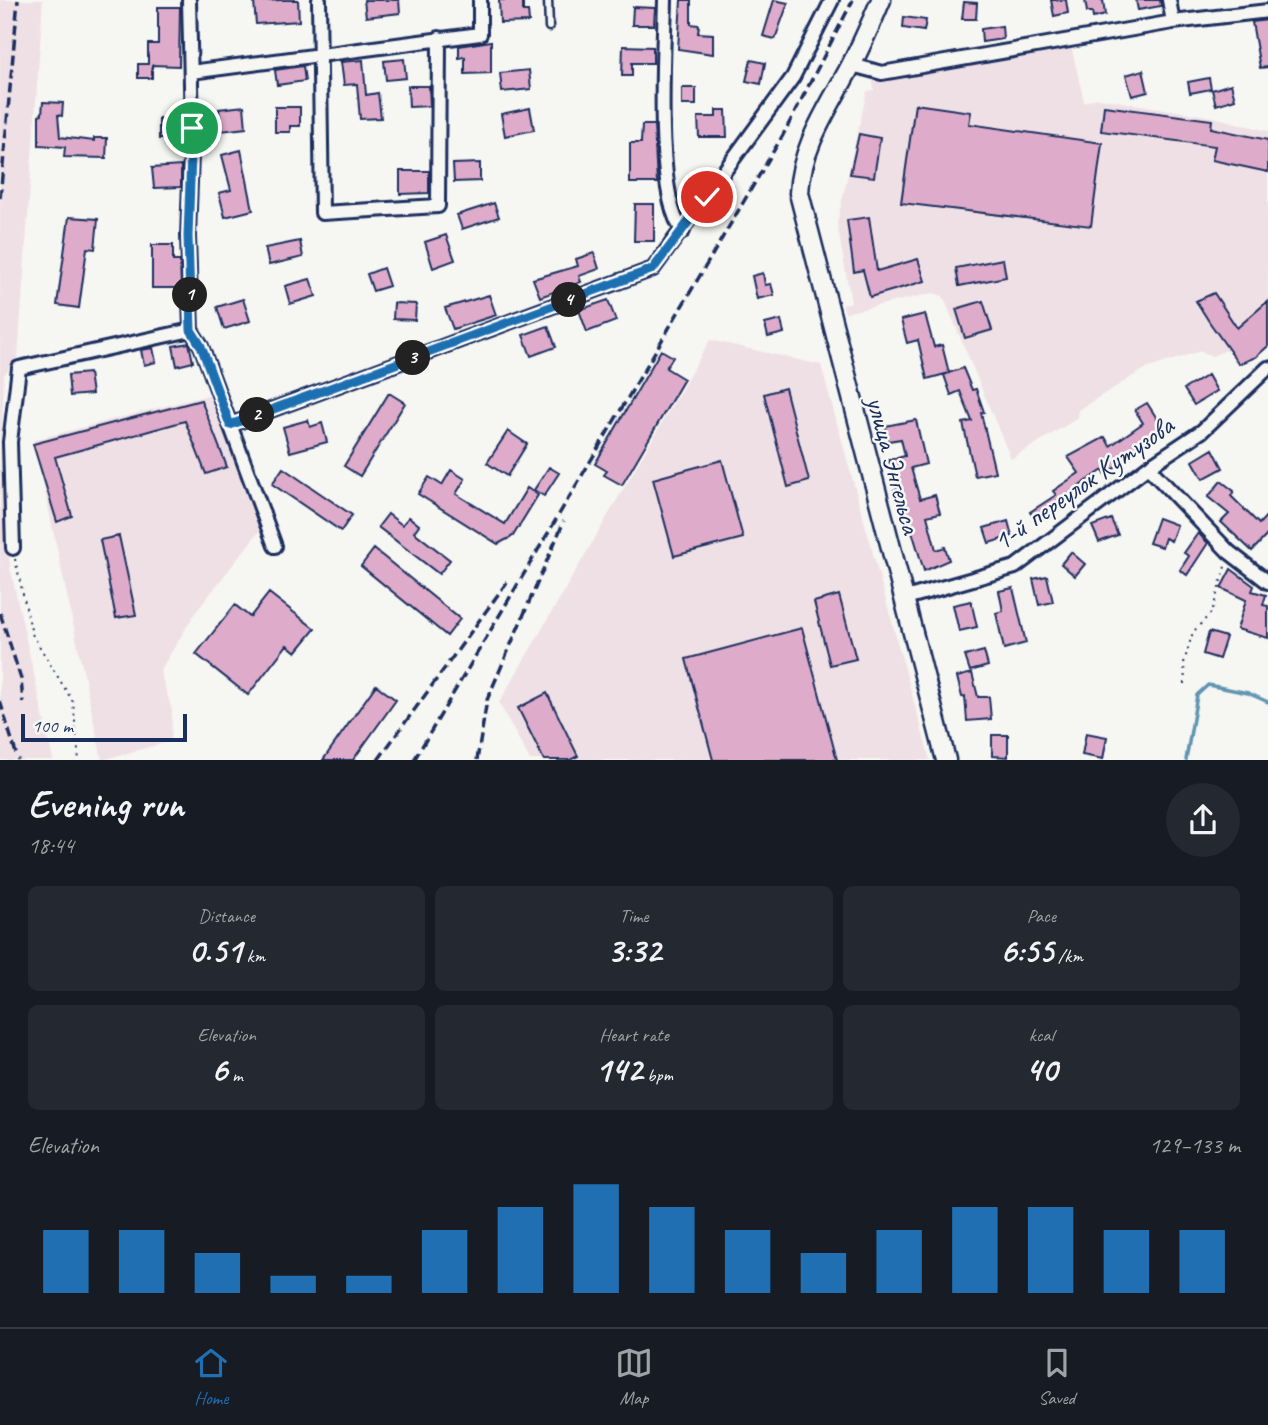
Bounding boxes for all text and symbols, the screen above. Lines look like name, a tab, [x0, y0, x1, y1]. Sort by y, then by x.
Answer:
pin	[162, 98, 222, 158]
icon: arrive	[173, 109, 211, 147]
pin	[677, 167, 737, 227]
icon: check	[688, 178, 726, 216]
pin: 1	[172, 278, 208, 312]
text: 1	[185, 282, 194, 306]
pin: 4	[552, 282, 586, 318]
text: 4	[564, 287, 573, 311]
pin: 3	[396, 340, 430, 376]
text: 3	[408, 345, 417, 369]
street label: улица Энгельса	[858, 391, 930, 539]
pin: 2	[240, 398, 274, 432]
text: 2	[252, 402, 261, 426]
street label: 1-й переулок Кутузова	[986, 407, 1181, 558]
scale bar	[21, 711, 187, 743]
text: 100 m	[32, 714, 73, 738]
text: Evening run	[28, 781, 184, 828]
button: share	[1166, 783, 1240, 857]
text: 18:44	[28, 831, 74, 860]
text: Distance	[198, 904, 255, 928]
text: Time	[619, 904, 649, 928]
text: Pace	[1027, 904, 1056, 928]
text: 0.51	[188, 928, 242, 973]
text: 3:32	[607, 928, 661, 973]
text: 6:55	[1000, 928, 1054, 973]
text: km	[242, 944, 265, 968]
text: /km	[1054, 944, 1083, 968]
text: Elevation	[197, 1023, 256, 1047]
text: Heart rate	[599, 1023, 669, 1047]
text: kcal	[1029, 1023, 1054, 1047]
text: 6	[211, 1047, 227, 1092]
text: 142	[595, 1047, 642, 1092]
text: 40	[1026, 1047, 1057, 1092]
text: m	[227, 1063, 243, 1087]
text: bpm	[642, 1063, 673, 1087]
text: Elevation	[28, 1131, 99, 1160]
text: 129–133 m	[1149, 1131, 1240, 1160]
tab: Home	[192, 1344, 230, 1410]
tab: Map	[615, 1344, 653, 1410]
tab: Saved	[1038, 1344, 1076, 1410]

